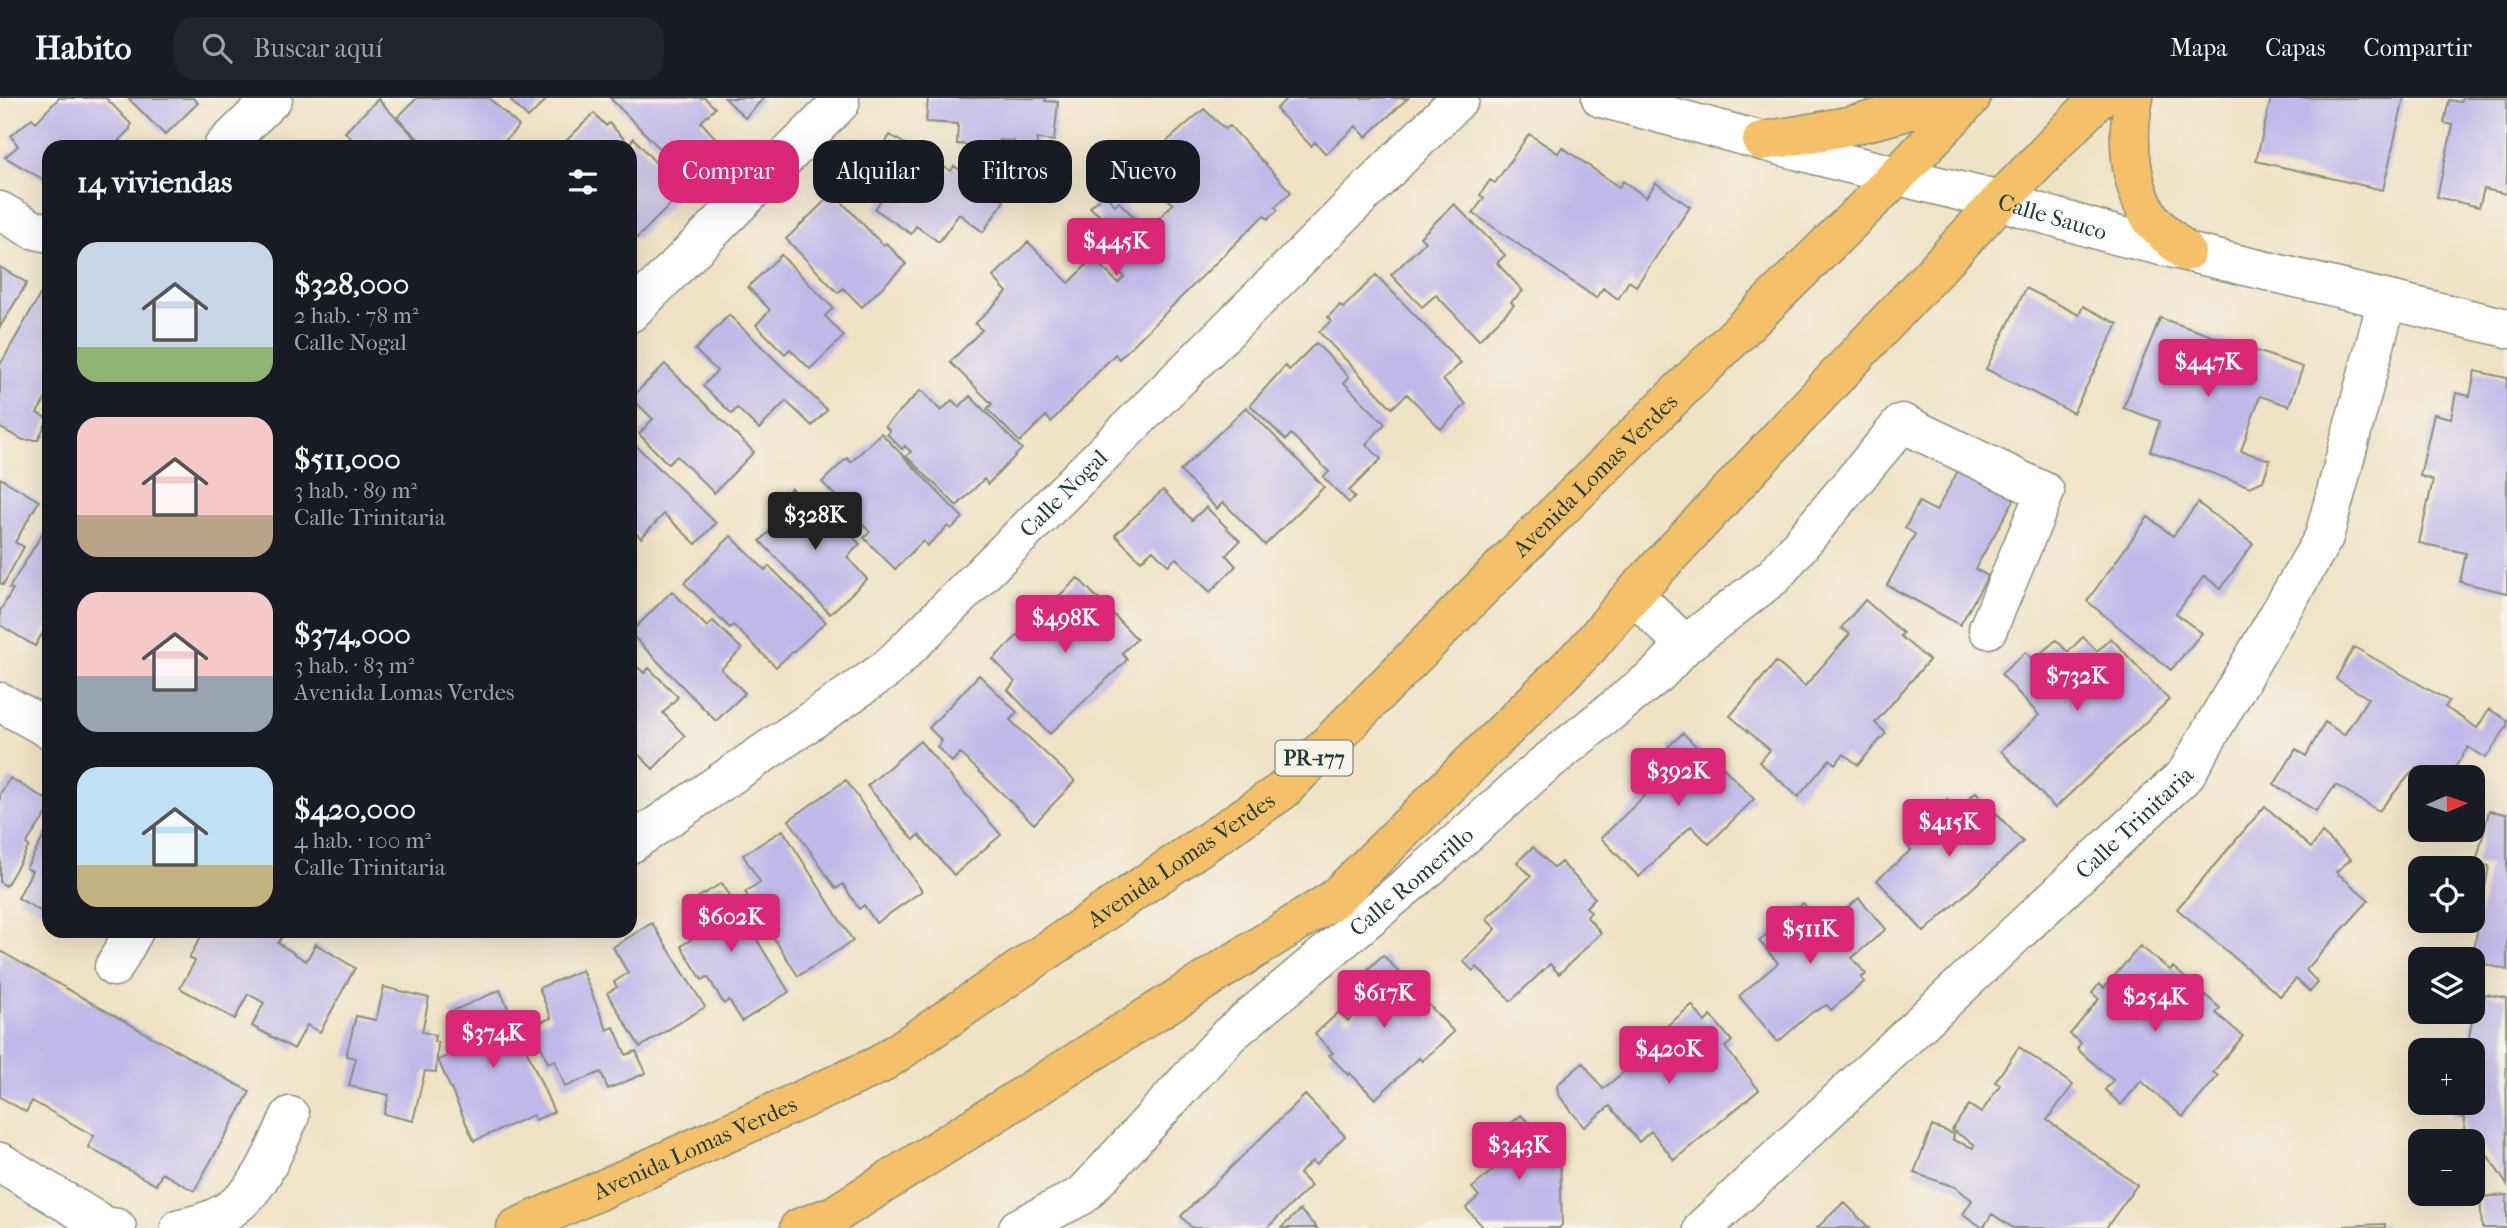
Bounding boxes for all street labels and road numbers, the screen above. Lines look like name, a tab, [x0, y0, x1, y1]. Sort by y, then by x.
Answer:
street label: Calle Sauco	[1995, 188, 2110, 245]
street label: Avenida Lomas Verdes	[1506, 388, 1683, 563]
street label: Calle Nogal	[1014, 443, 1113, 543]
road number: PR-177	[1276, 740, 1352, 776]
street label: Calle Trinitaria	[2070, 761, 2199, 884]
street label: Avenida Lomas Verdes	[1081, 787, 1280, 934]
street label: Calle Romerillo	[1344, 821, 1479, 942]
street label: Avenida Lomas Verdes	[588, 1090, 801, 1206]

